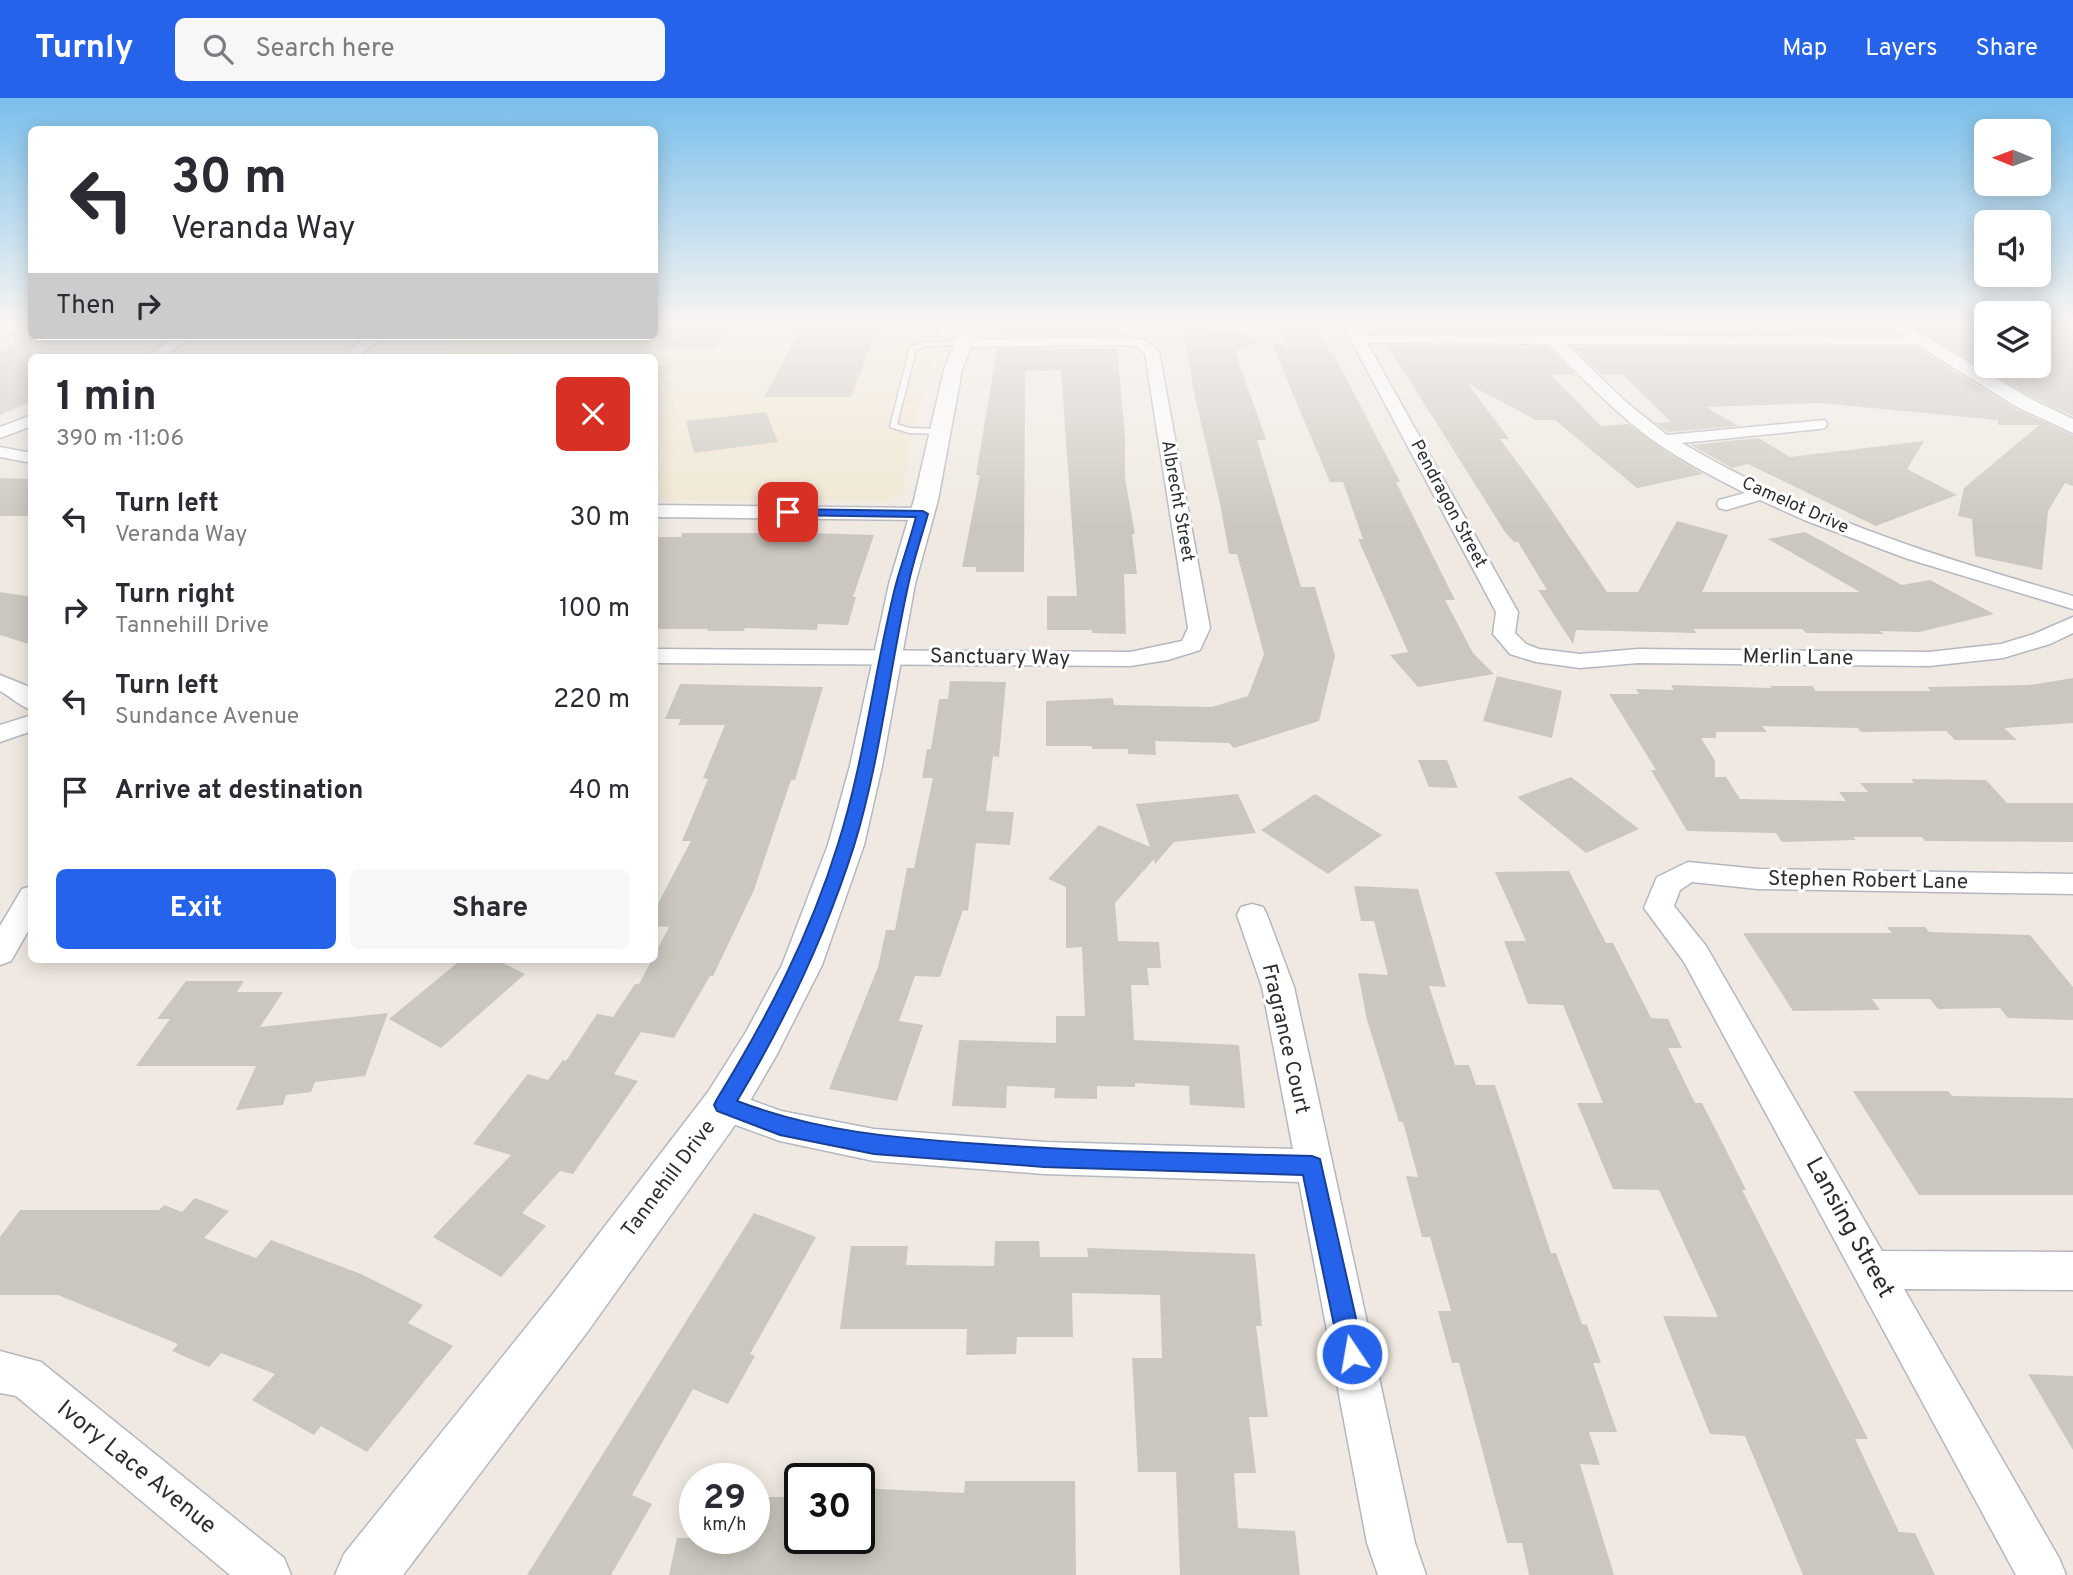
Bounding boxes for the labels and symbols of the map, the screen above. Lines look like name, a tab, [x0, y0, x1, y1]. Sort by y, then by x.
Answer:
north arrow	[1974, 119, 2051, 196]
street label: Pendragon Street	[1404, 436, 1492, 572]
street label: Albrecht Street	[1155, 438, 1199, 564]
street label: Camelot Drive	[1738, 472, 1852, 540]
pin	[758, 482, 818, 542]
street label: Sanctuary Way	[930, 643, 1070, 673]
street label: Merlin Lane	[1742, 644, 1854, 672]
street label: Stephen Robert Lane	[1768, 866, 1968, 896]
street label: Fragrance Court	[1255, 961, 1315, 1117]
street label: Tannehill Drive	[616, 1115, 722, 1243]
street label: Lansing Street	[1798, 1152, 1900, 1304]
position arrow	[1315, 1317, 1389, 1391]
street label: Ivory Lace Avenue	[50, 1394, 222, 1542]
speed limit sign: 30	[784, 1463, 875, 1554]

